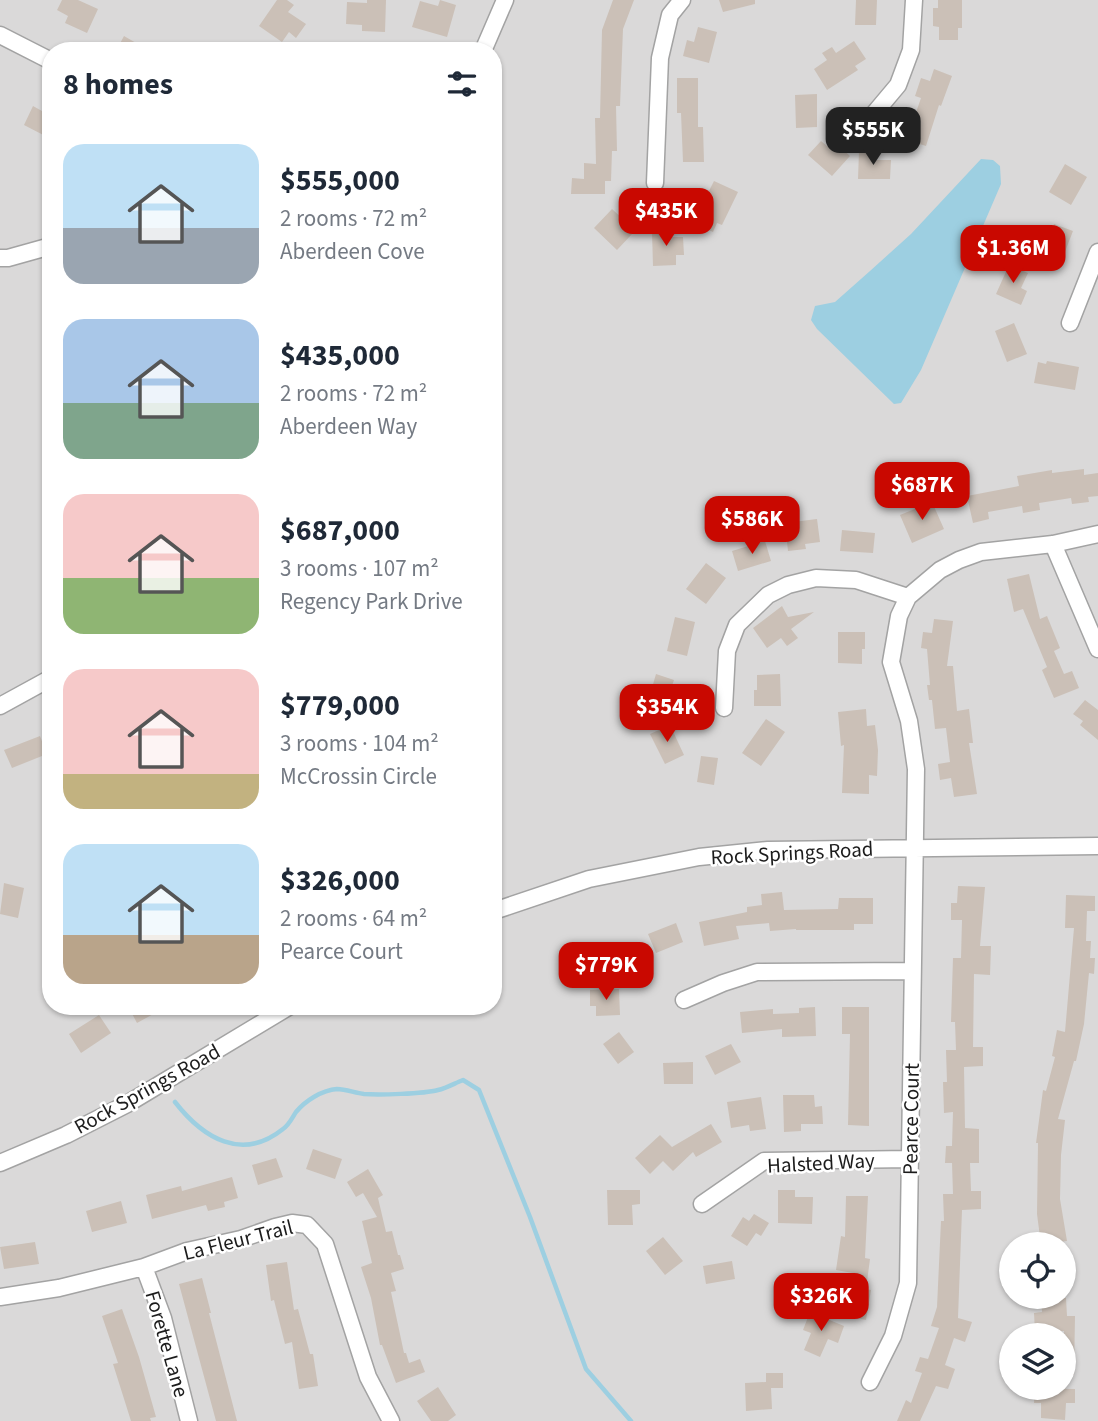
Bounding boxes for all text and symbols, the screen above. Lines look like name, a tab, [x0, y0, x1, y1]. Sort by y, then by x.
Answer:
text: 8 homes	[63, 63, 173, 106]
icon: filters	[443, 65, 481, 103]
pin: $555K	[824, 108, 922, 167]
text: $555K	[842, 113, 904, 146]
text: $555,000	[280, 159, 400, 202]
icon: home	[119, 172, 203, 256]
pin: $435K	[617, 188, 715, 248]
text: $435K	[635, 194, 697, 227]
text: 2 rooms · 72 m²	[280, 202, 427, 235]
pin: $1.36M	[956, 226, 1070, 285]
text: $1.36M	[976, 231, 1050, 264]
text: Aberdeen Cove	[280, 235, 425, 268]
text: $435,000	[280, 334, 400, 377]
icon: home	[119, 347, 203, 431]
text: 2 rooms · 72 m²	[280, 377, 427, 410]
text: Aberdeen Way	[280, 410, 417, 443]
pin: $687K	[873, 462, 971, 522]
text: $687K	[891, 468, 953, 501]
pin: $586K	[703, 496, 801, 556]
text: $586K	[721, 502, 783, 535]
text: $687,000	[280, 509, 400, 552]
icon: home	[119, 522, 203, 606]
text: 3 rooms · 107 m²	[280, 552, 439, 585]
text: Regency Park Drive	[280, 585, 463, 618]
text: $779,000	[280, 684, 400, 727]
pin: $354K	[618, 684, 716, 744]
text: $354K	[636, 690, 698, 723]
icon: home	[119, 697, 203, 781]
text: 3 rooms · 104 m²	[280, 727, 439, 760]
text: McCrossin Circle	[280, 760, 437, 793]
street label: Rock Springs Road	[710, 834, 874, 872]
text: $326,000	[280, 859, 400, 902]
icon: home	[119, 872, 203, 956]
text: 2 rooms · 64 m²	[280, 902, 427, 935]
text: Pearce Court	[280, 935, 403, 968]
pin: $779K	[557, 942, 655, 1002]
text: $779K	[575, 948, 637, 981]
street label: Rock Springs Road	[69, 1036, 225, 1142]
street label: Pearce Court	[895, 1063, 927, 1175]
street label: Halsted Way	[766, 1145, 876, 1181]
street label: La Fleur Trail	[180, 1212, 296, 1268]
map controls	[999, 1232, 1076, 1400]
button: locate	[999, 1232, 1076, 1309]
pin: $326K	[772, 1274, 870, 1333]
text: $326K	[790, 1279, 852, 1312]
street label: Forette Lane	[137, 1287, 197, 1401]
button: layers	[999, 1323, 1076, 1400]

